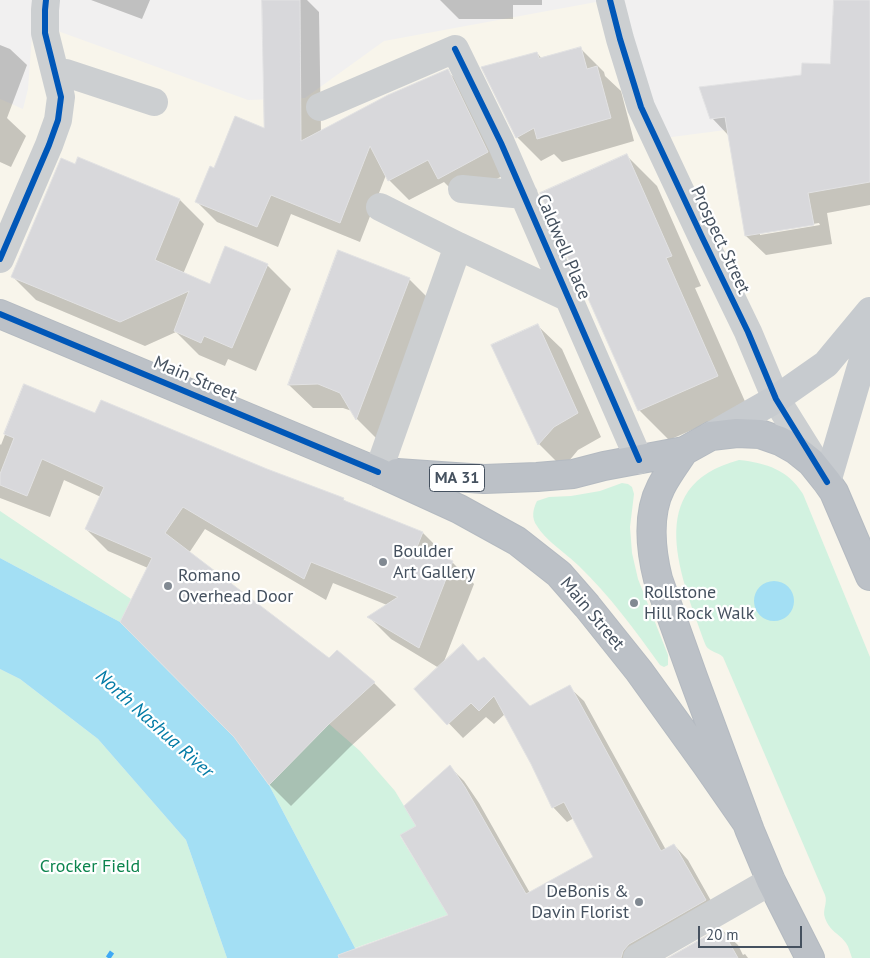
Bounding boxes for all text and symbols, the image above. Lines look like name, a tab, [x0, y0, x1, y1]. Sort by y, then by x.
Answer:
street label: Prospect Street	[686, 183, 754, 297]
street label: Caldwell Place	[531, 191, 595, 303]
street label: Main Street	[150, 352, 240, 406]
road number: MA 31	[430, 464, 484, 492]
place label: Boulder Art Gallery	[393, 541, 475, 584]
marker: Boulder Art Gallery	[377, 556, 389, 568]
place label: Romano Overhead Door	[178, 565, 293, 608]
street label: Main Street	[555, 573, 629, 655]
marker: Romano Overhead Door	[162, 580, 174, 592]
place label: Rollstone Hill Rock Walk	[644, 582, 754, 624]
marker: Rollstone Hill Rock Walk	[628, 597, 640, 609]
water label: North Nashua River	[90, 665, 218, 783]
park label: Crocker Field	[40, 856, 140, 878]
place label: DeBonis & Davin Florist	[531, 881, 629, 924]
marker: DeBonis & Davin Florist	[633, 896, 645, 908]
scale bar	[700, 916, 804, 948]
text: 20 m	[706, 925, 739, 944]

